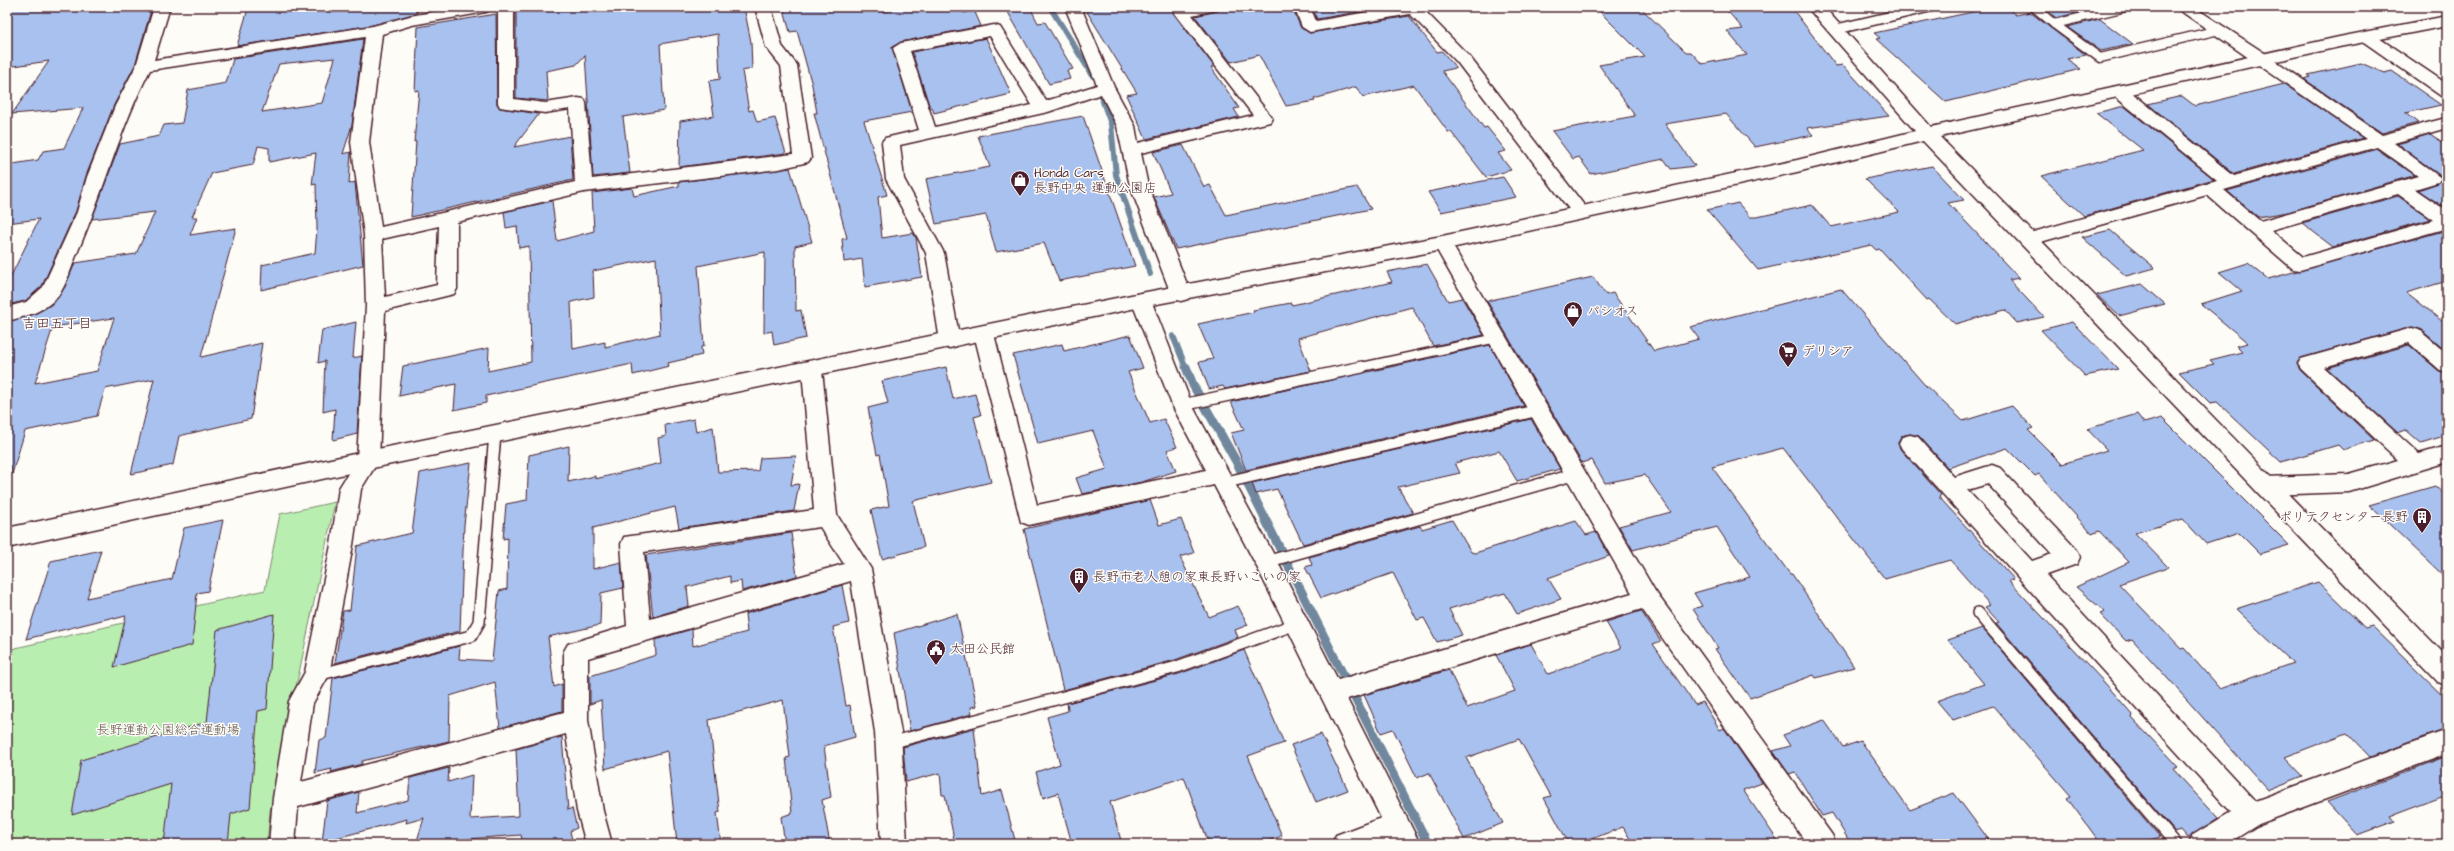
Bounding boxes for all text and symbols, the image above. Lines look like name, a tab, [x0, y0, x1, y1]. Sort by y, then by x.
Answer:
place label: Honda Cars 長野中央 運動公園店	[1034, 164, 1156, 197]
shop icon: Honda Cars 長野中央 運動公園店	[1009, 169, 1031, 197]
shop icon: パシオス	[1562, 300, 1584, 328]
place label: パシオス	[1587, 302, 1638, 320]
district label: 吉田五丁目	[22, 314, 92, 334]
supermarket icon: デリシア	[1777, 340, 1799, 368]
place label: デリシア	[1802, 342, 1854, 360]
building icon: ポリテクセンター長野	[2411, 506, 2433, 534]
place label: ポリテクセンター長野	[2279, 508, 2408, 526]
building icon: 長野市老人憩の家東長野いこいの家	[1068, 566, 1090, 594]
place label: 長野市老人憩の家東長野いこいの家	[1093, 568, 1301, 586]
public building icon: 太田公民館	[925, 638, 947, 666]
place label: 太田公民館	[950, 640, 1015, 658]
park label: 長野運動公園総合運動場	[96, 721, 240, 739]

